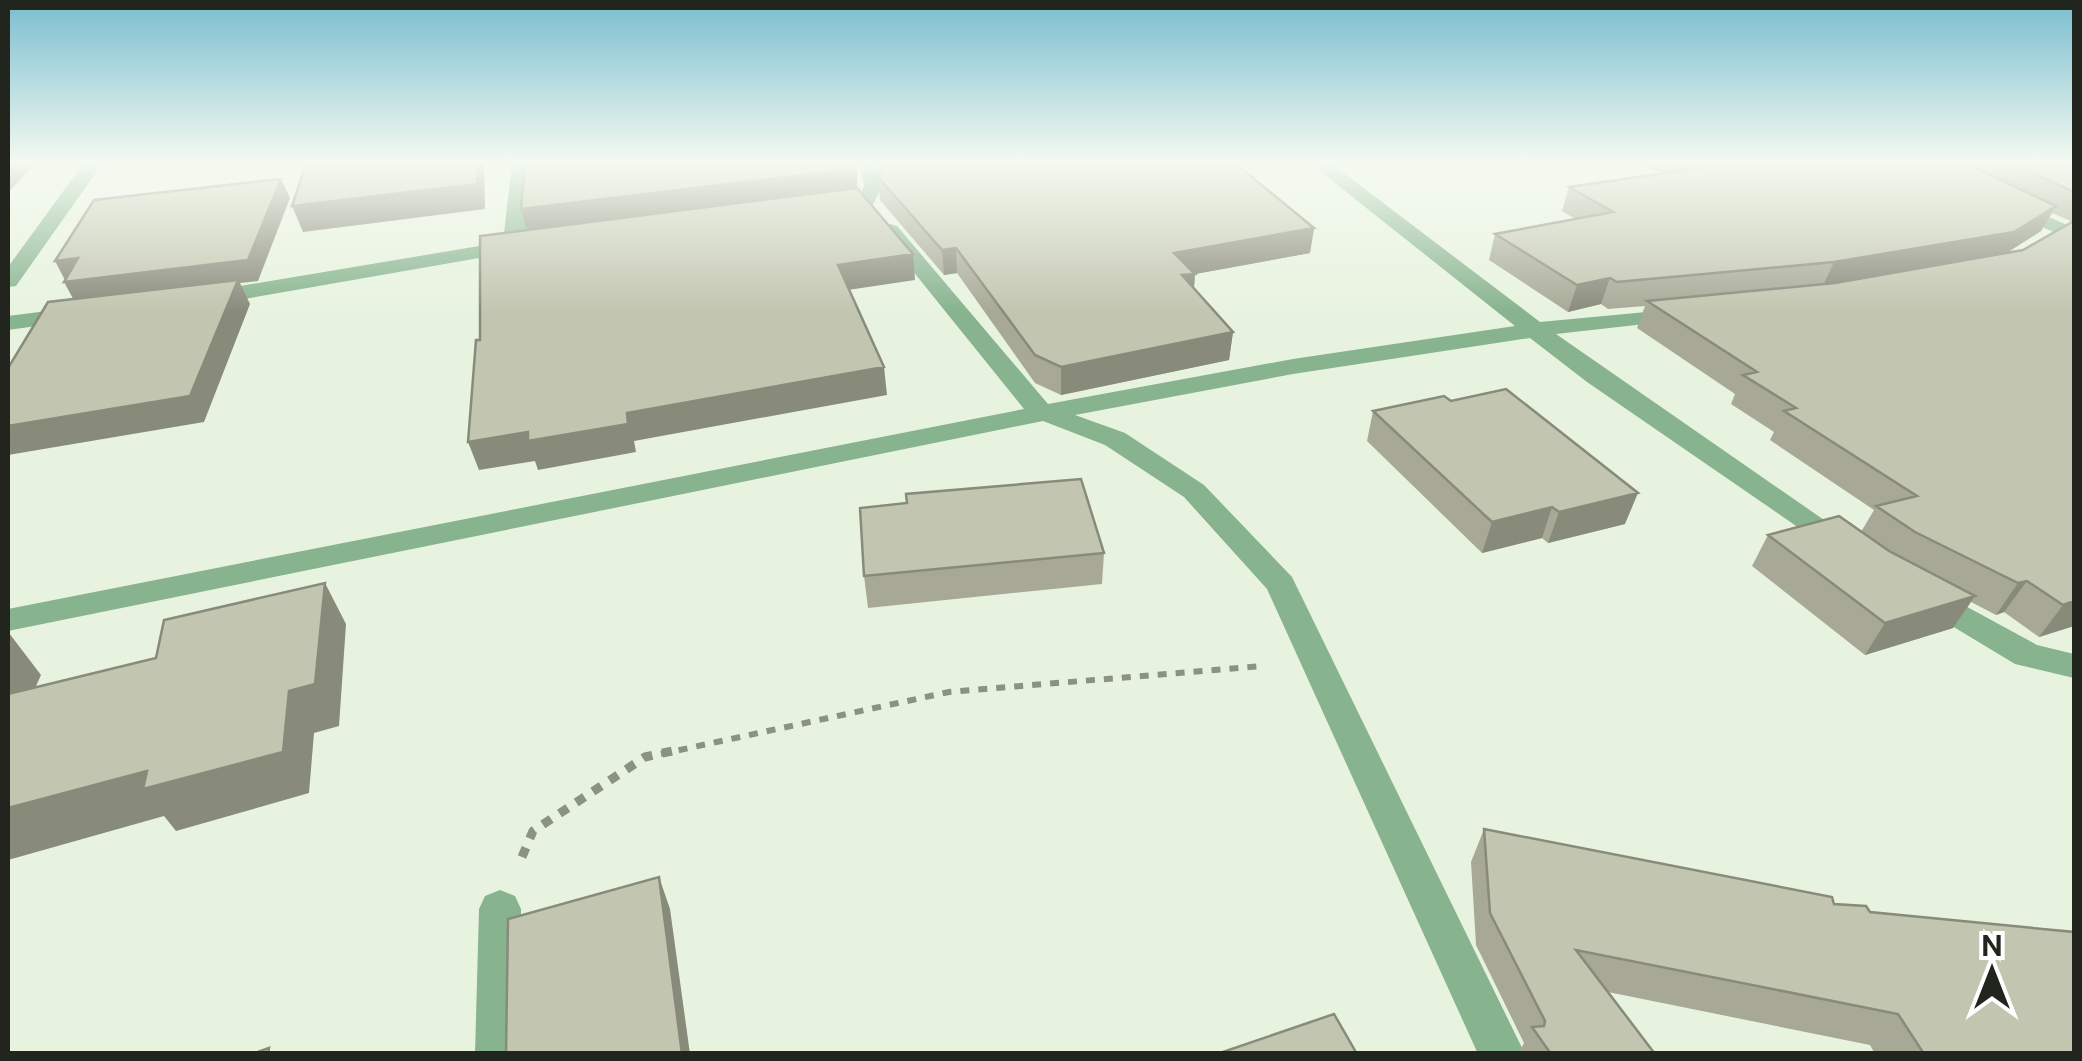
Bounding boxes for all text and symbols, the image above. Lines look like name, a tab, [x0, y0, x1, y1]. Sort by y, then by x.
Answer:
north arrow	[1942, 921, 2042, 1021]
text: N	[1981, 929, 2003, 962]

